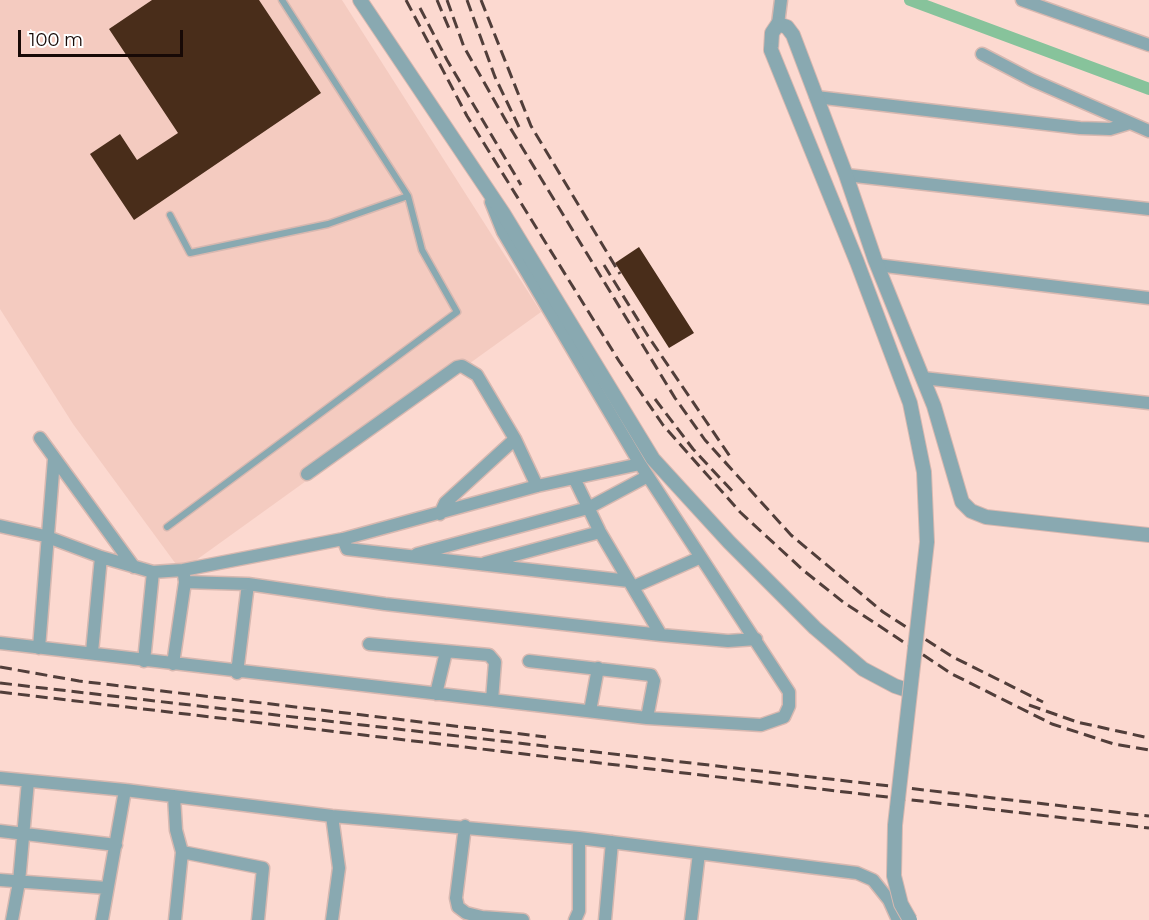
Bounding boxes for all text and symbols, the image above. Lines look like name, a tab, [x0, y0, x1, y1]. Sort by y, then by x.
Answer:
scale bar	[21, 18, 186, 56]
text: 100 m	[29, 29, 83, 51]

